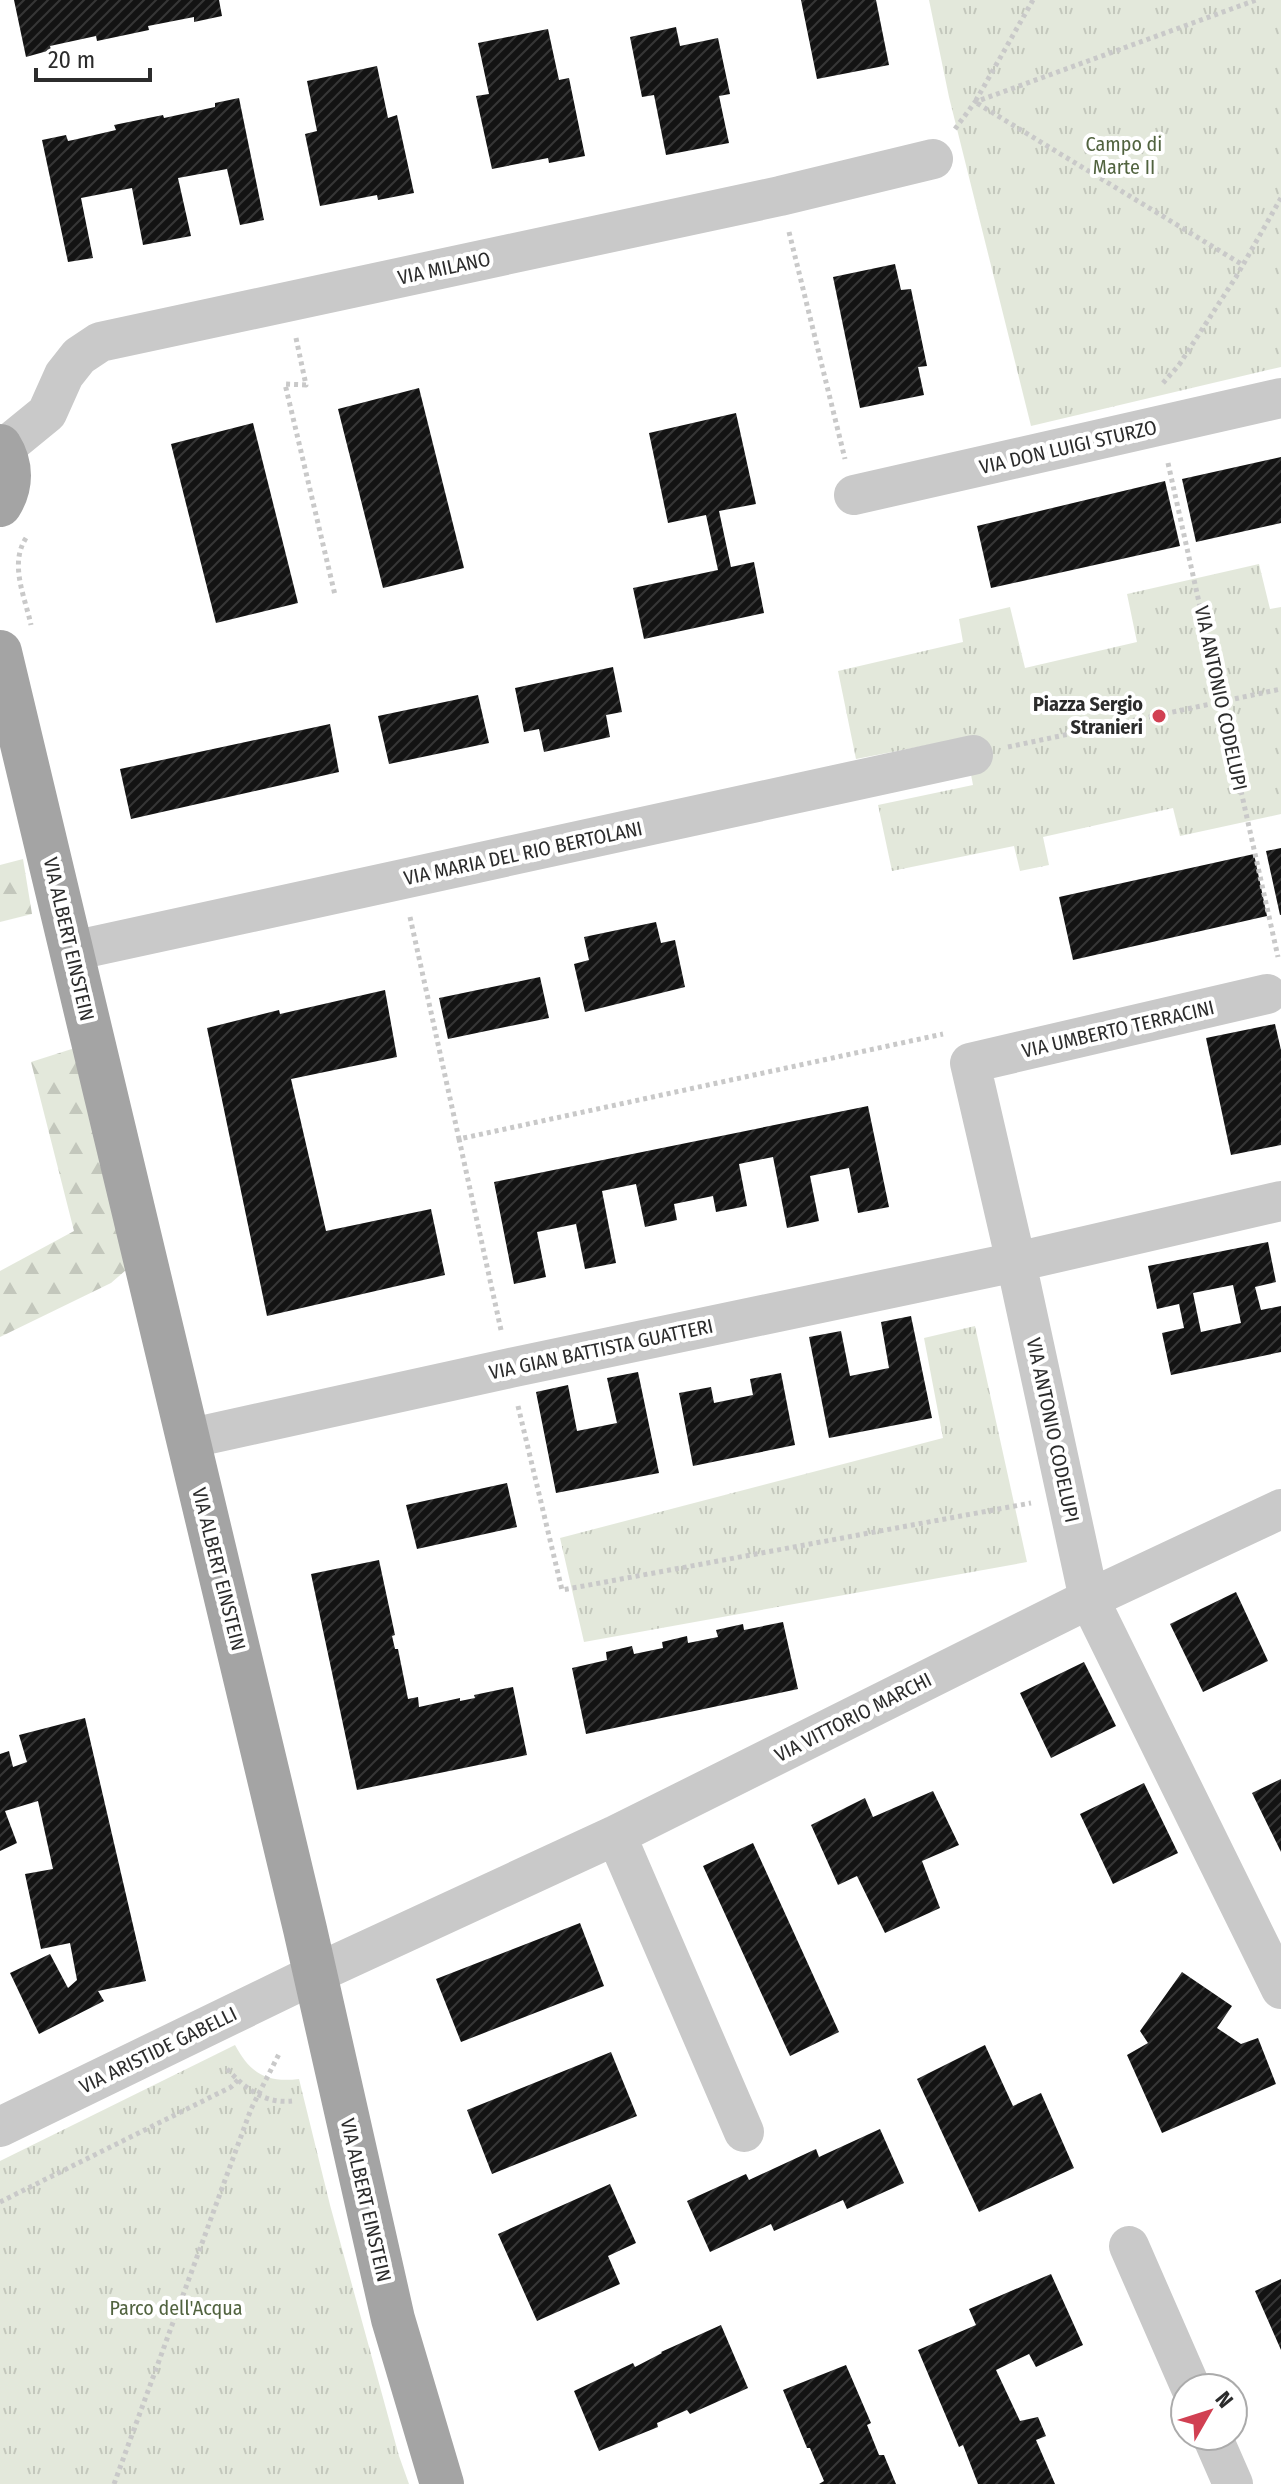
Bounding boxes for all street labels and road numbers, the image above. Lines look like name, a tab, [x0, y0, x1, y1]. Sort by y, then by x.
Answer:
street label: VIA MILANO	[395, 246, 493, 290]
street label: VIA DON LUIGI STURZO	[977, 415, 1159, 479]
street label: VIA ANTONIO CODELUPI	[1190, 603, 1252, 793]
street label: VIA MARIA DEL RIO BERTOLANI	[401, 816, 645, 890]
street label: VIA ALBERT EINSTEIN	[39, 855, 99, 1023]
street label: VIA UMBERTO TERRACINI	[1019, 995, 1217, 1063]
street label: VIA GIAN BATTISTA GUATTERI	[487, 1314, 715, 1384]
street label: VIA ANTONIO CODELUPI	[1022, 1335, 1084, 1525]
street label: VIA ALBERT EINSTEIN	[187, 1485, 251, 1653]
street label: VIA VITTORIO MARCHI	[771, 1667, 935, 1767]
street label: VIA ARISTIDE GABELLI	[75, 2001, 241, 2099]
street label: VIA ALBERT EINSTEIN	[336, 2116, 396, 2284]

